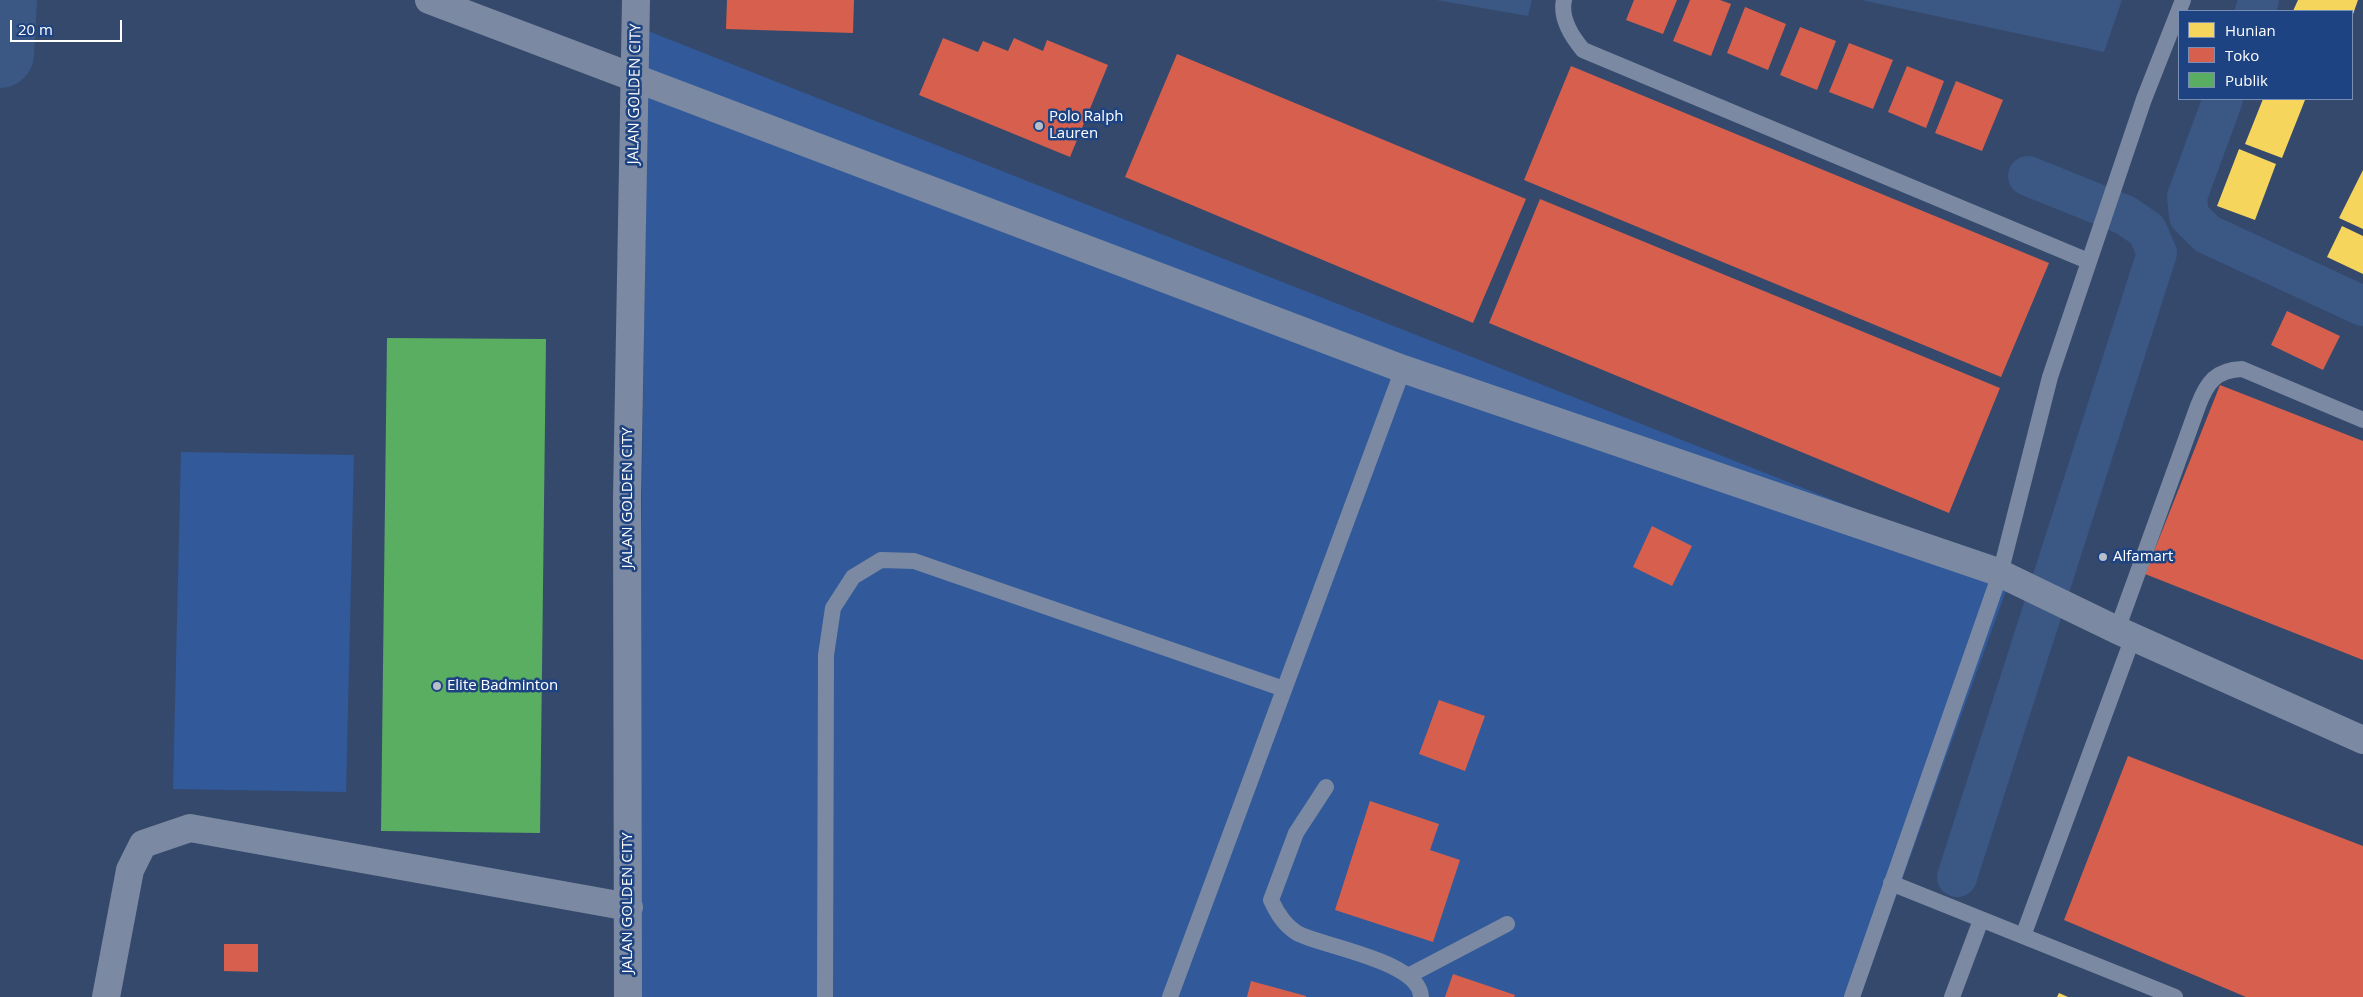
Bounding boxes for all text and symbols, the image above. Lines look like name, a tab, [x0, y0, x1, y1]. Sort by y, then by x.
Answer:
scale bar	[12, 10, 125, 42]
legend	[2178, 10, 2353, 100]
text: 20 m	[18, 19, 53, 39]
text: Hunian	[2225, 20, 2276, 40]
street label: JALAN GOLDEN CITY	[625, 23, 645, 165]
text: Toko	[2225, 45, 2259, 65]
text: Publik	[2225, 70, 2268, 90]
place label: Polo Ralph Lauren	[1049, 108, 1124, 143]
marker: Polo Ralph Lauren	[1033, 120, 1045, 132]
street label: JALAN GOLDEN CITY	[619, 427, 637, 569]
place label: Alfamart	[2113, 548, 2173, 566]
marker: Alfamart	[2097, 551, 2109, 563]
place label: Elite Badminton	[447, 677, 558, 695]
marker: Elite Badminton	[431, 680, 443, 692]
street label: JALAN GOLDEN CITY	[619, 832, 637, 974]

